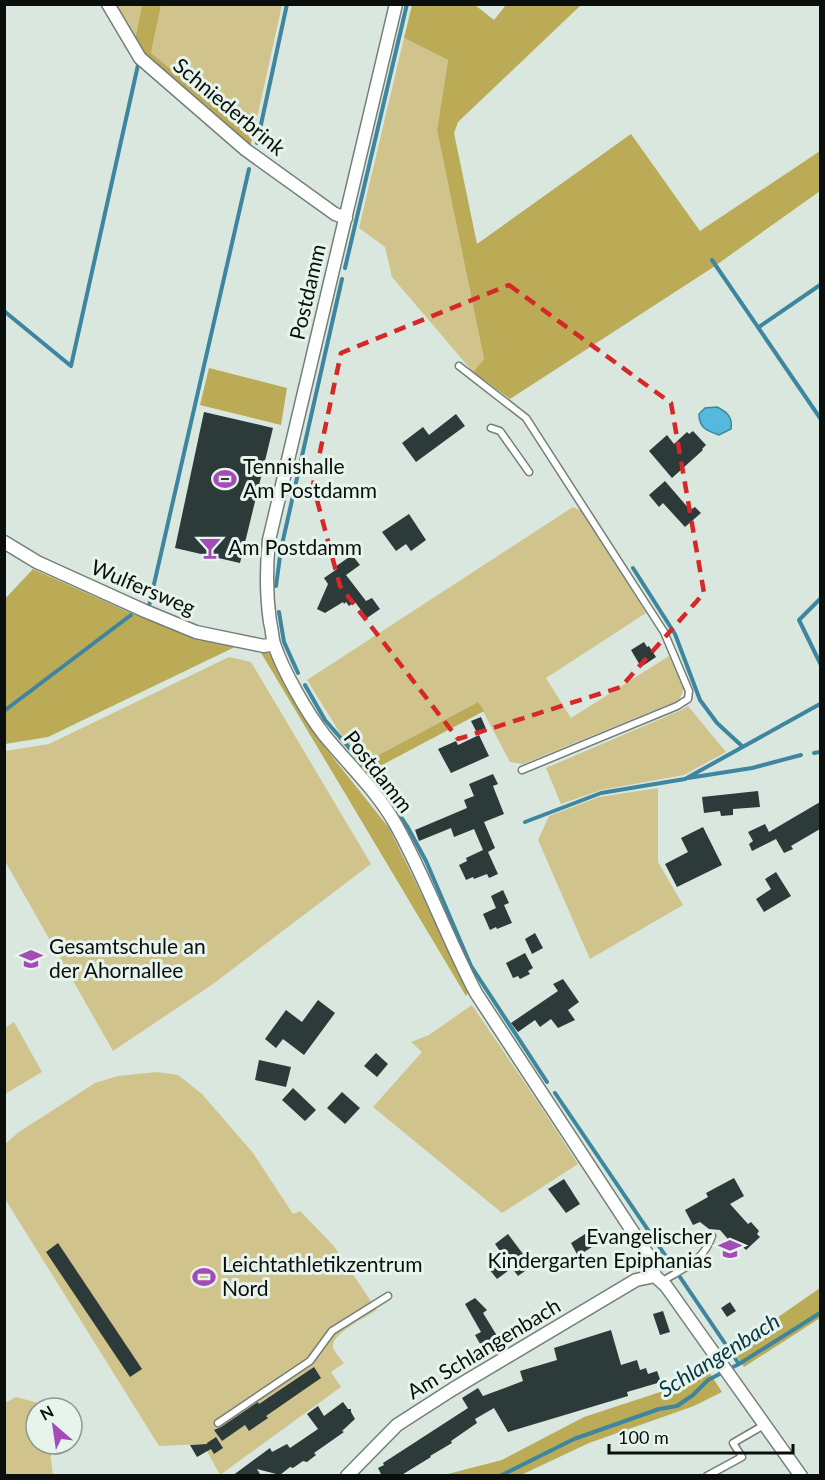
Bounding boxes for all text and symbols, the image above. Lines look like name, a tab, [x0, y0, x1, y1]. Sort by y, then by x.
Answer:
street label: Schniederbrink	[169, 52, 291, 160]
street label: Postdamm	[283, 241, 330, 342]
place label: Tennishalle Am Postdamm	[243, 453, 377, 502]
sports icon: Tennishalle Am Postdamm	[212, 466, 238, 492]
place label: Am Postdamm	[228, 534, 362, 559]
bar icon: Am Postdamm	[197, 535, 223, 561]
street label: Wulfersweg	[88, 553, 200, 620]
street label: Postdamm	[339, 725, 419, 817]
place label: Gesamtschule an der Ahornallee	[49, 933, 206, 982]
school or university icon: Gesamtschule an der Ahornallee	[18, 946, 44, 972]
place label: Evangelischer Kindergarten Epiphanias	[488, 1223, 712, 1272]
school or university icon: Evangelischer Kindergarten Epiphanias	[717, 1236, 743, 1262]
place label: Leichtathletikzentrum Nord	[222, 1251, 423, 1300]
sports icon: Leichtathletikzentrum Nord	[191, 1264, 217, 1290]
street label: Am Schlangenbach	[402, 1292, 564, 1403]
water label: Schlangenbach	[653, 1307, 784, 1403]
north arrow	[24, 1396, 84, 1456]
text: N	[36, 1401, 56, 1424]
scale bar	[609, 1417, 794, 1455]
text: 100 m	[618, 1426, 669, 1448]

